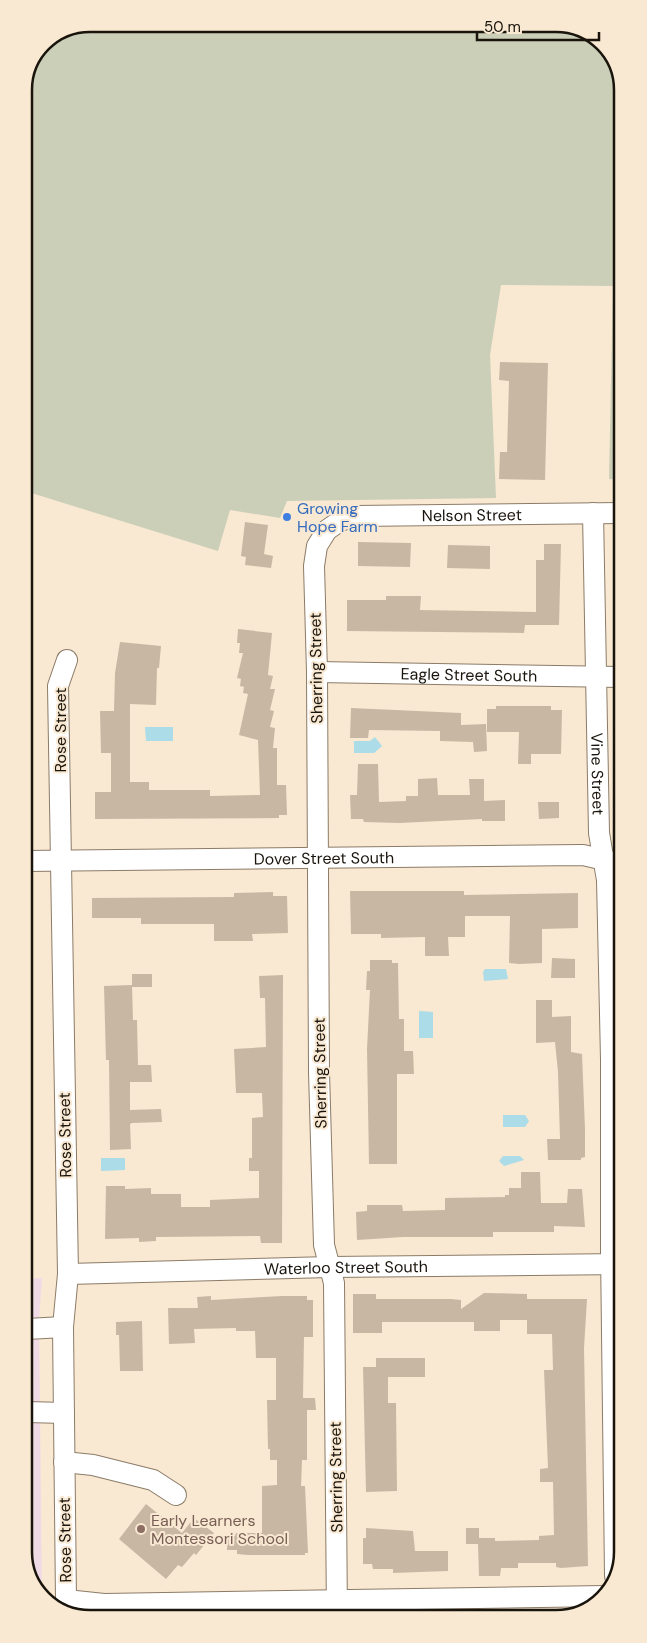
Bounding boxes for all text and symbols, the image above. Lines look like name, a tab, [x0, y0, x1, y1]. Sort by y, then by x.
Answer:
scale bar	[477, 10, 600, 42]
text: 50 m	[484, 17, 521, 37]
place label: Growing Hope Farm	[297, 498, 378, 537]
street label: Nelson Street	[422, 504, 522, 526]
marker: Growing Hope Farm	[281, 511, 293, 523]
street label: Sherring Street	[305, 612, 327, 724]
street label: Eagle Street South	[400, 663, 538, 686]
street label: Rose Street	[50, 687, 71, 773]
street label: Vine Street	[587, 733, 609, 815]
street label: Dover Street South	[254, 847, 394, 869]
street label: Sherring Street	[309, 1017, 331, 1129]
street label: Rose Street	[54, 1092, 76, 1178]
street label: Waterloo Street South	[264, 1255, 428, 1279]
street label: Sherring Street	[325, 1421, 347, 1533]
street label: Rose Street	[54, 1497, 76, 1583]
place label: Early Learners Montessori School	[151, 1510, 288, 1549]
marker: Early Learners Montessori School	[135, 1523, 147, 1535]

